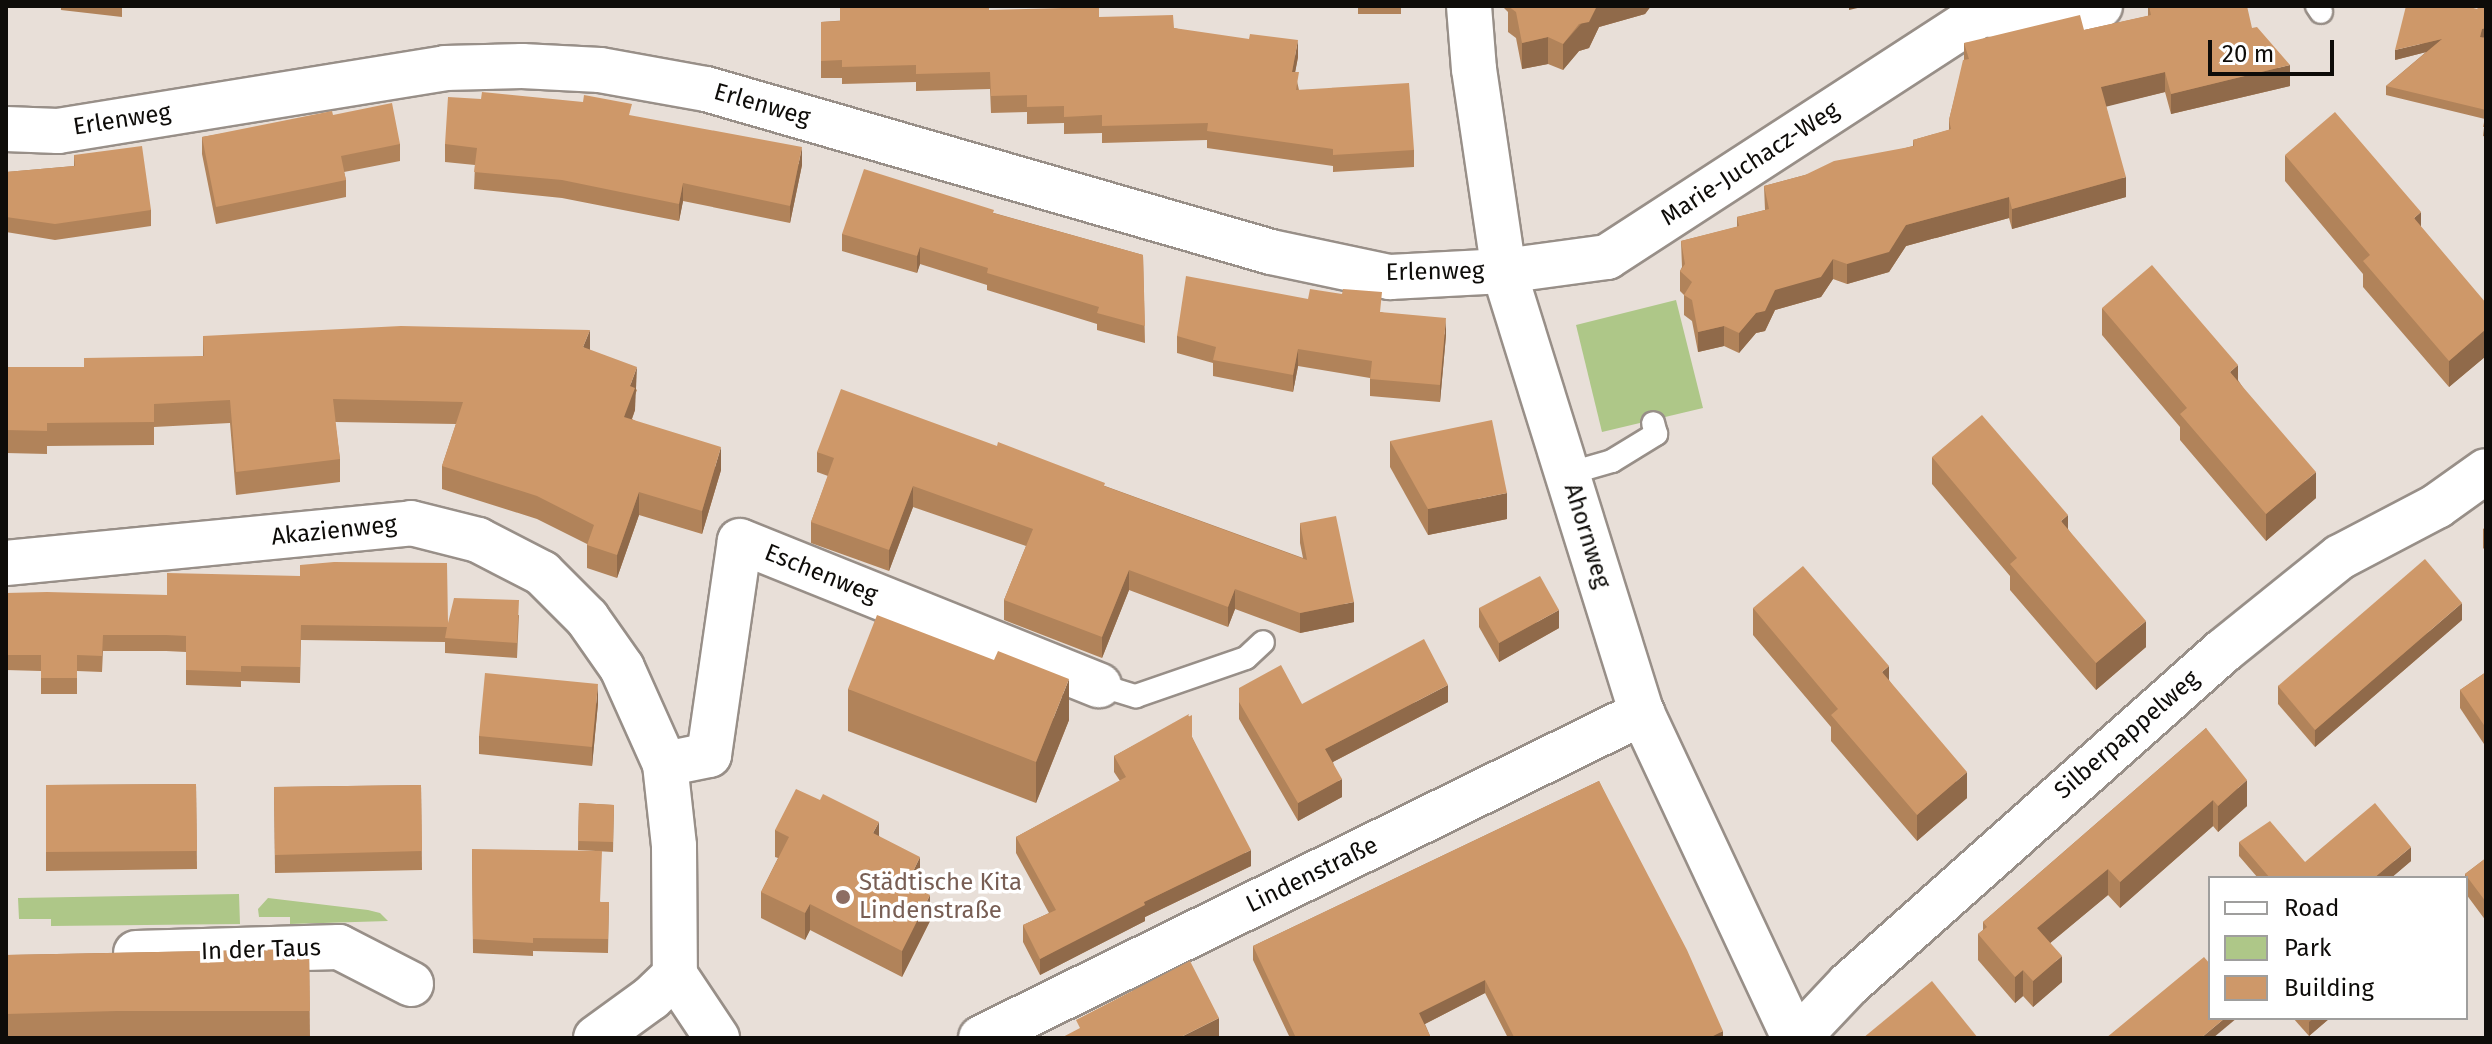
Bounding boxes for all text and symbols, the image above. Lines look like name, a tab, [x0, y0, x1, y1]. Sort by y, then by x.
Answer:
scale bar	[2212, 24, 2338, 74]
text: 20 m	[2222, 40, 2274, 68]
street label: Erlenweg	[711, 78, 813, 132]
street label: Marie-Juchacz-Weg	[1656, 96, 1844, 232]
street label: Erlenweg	[71, 98, 173, 142]
street label: Erlenweg	[1385, 257, 1485, 287]
street label: Ahornweg	[1557, 480, 1617, 592]
street label: Akazienweg	[270, 510, 398, 552]
street label: Eschenweg	[760, 538, 882, 610]
street label: Silberpappelweg	[2049, 664, 2205, 806]
street label: Lindenstraße	[1241, 831, 1383, 919]
place label: Städtische Kita Lindenstraße	[859, 869, 1022, 925]
legend	[2208, 876, 2468, 1020]
marker: Städtische Kita Lindenstraße	[834, 888, 852, 906]
text: Road	[2284, 894, 2339, 922]
street label: In der Taus	[201, 934, 321, 966]
text: Park	[2284, 934, 2331, 962]
text: Building	[2284, 974, 2374, 1002]

